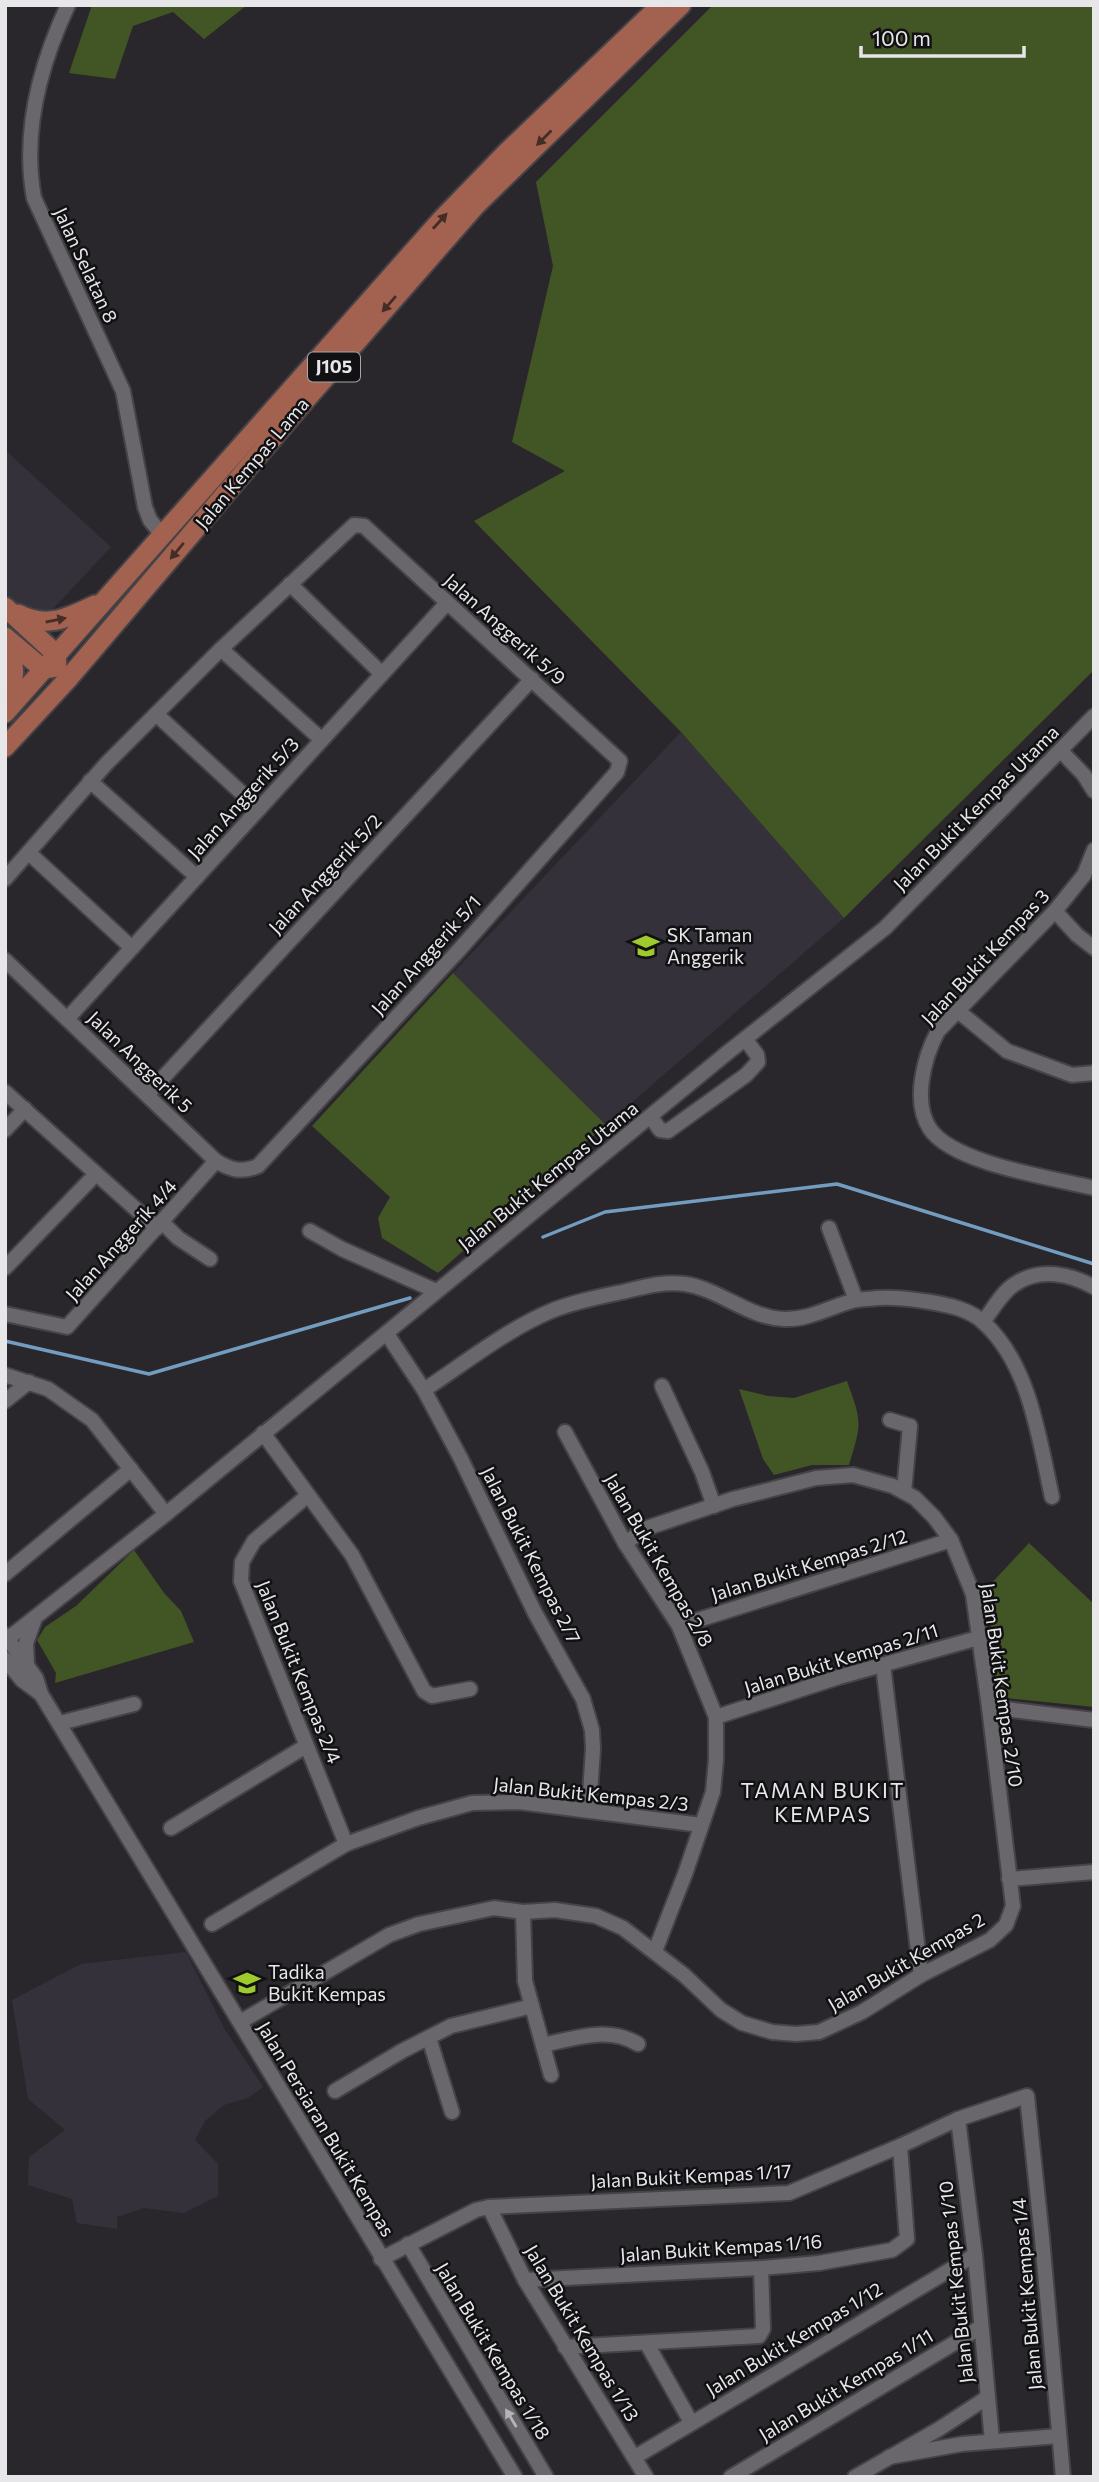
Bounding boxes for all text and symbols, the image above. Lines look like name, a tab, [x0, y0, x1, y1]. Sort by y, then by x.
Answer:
scale bar	[861, 14, 1024, 58]
text: 100 m	[872, 25, 931, 50]
one-way arrow	[537, 129, 553, 146]
street label: Jalan Selatan 8	[50, 204, 123, 326]
one-way arrow	[432, 212, 448, 230]
one-way arrow	[381, 295, 397, 313]
road number: J105	[308, 352, 360, 382]
street label: Jalan Kempas Lama	[190, 392, 313, 533]
one-way arrow	[169, 542, 185, 560]
street label: Jalan Anggerik 5/9	[440, 568, 571, 689]
one-way arrow	[45, 615, 67, 626]
street label: Jalan Bukit Kempas Utama	[888, 720, 1063, 895]
street label: Jalan Anggerik 5/3	[182, 732, 303, 863]
street label: Jalan Anggerik 5/2	[263, 809, 386, 938]
street label: Jalan Bukit Kempas 3	[916, 884, 1053, 1029]
street label: Jalan Anggerik 5/1	[366, 890, 485, 1019]
place label: SK Taman Anggerik	[667, 923, 752, 968]
school or university icon: SK Taman Anggerik	[631, 931, 661, 961]
street label: Jalan Anggerik 5	[83, 1006, 197, 1117]
street label: Jalan Bukit Kempas Utama	[453, 1096, 642, 1255]
street label: Jalan Anggerik 4/4	[60, 1174, 181, 1305]
street label: Jalan Bukit Kempas 2/7	[477, 1462, 586, 1647]
street label: Jalan Bukit Kempas 2/8	[600, 1469, 718, 1651]
street label: Jalan Bukit Kempas 2/12	[708, 1524, 910, 1605]
street label: Jalan Bukit Kempas 2/4	[252, 1577, 347, 1767]
street label: Jalan Bukit Kempas 2/10	[977, 1581, 1028, 1788]
street label: Jalan Bukit Kempas 2/11	[741, 1618, 941, 1699]
street label: Jalan Bukit Kempas 2/3	[492, 1772, 690, 1815]
district label: TAMAN BUKIT KEMPAS	[741, 1777, 905, 1826]
street label: Jalan Bukit Kempas 2	[823, 1907, 988, 2016]
place label: Tadika Bukit Kempas	[268, 1960, 386, 2005]
school or university icon: Tadika Bukit Kempas	[232, 1968, 262, 1998]
street label: Jalan Persiaran Bukit Kempas	[253, 2017, 400, 2241]
street label: Jalan Bukit Kempas 1/17	[590, 2159, 792, 2192]
street label: Jalan Bukit Kempas 1/10	[933, 2180, 978, 2384]
street label: Jalan Bukit Kempas 1/4	[1007, 2197, 1046, 2391]
street label: Jalan Bukit Kempas 1/16	[619, 2229, 823, 2266]
street label: Jalan Bukit Kempas 1/13	[521, 2240, 644, 2425]
street label: Jalan Bukit Kempas 1/18	[431, 2258, 555, 2444]
street label: Jalan Bukit Kempas 1/12	[701, 2277, 886, 2400]
street label: Jalan Bukit Kempas 1/11	[754, 2323, 937, 2446]
one-way arrow	[504, 2409, 517, 2428]

